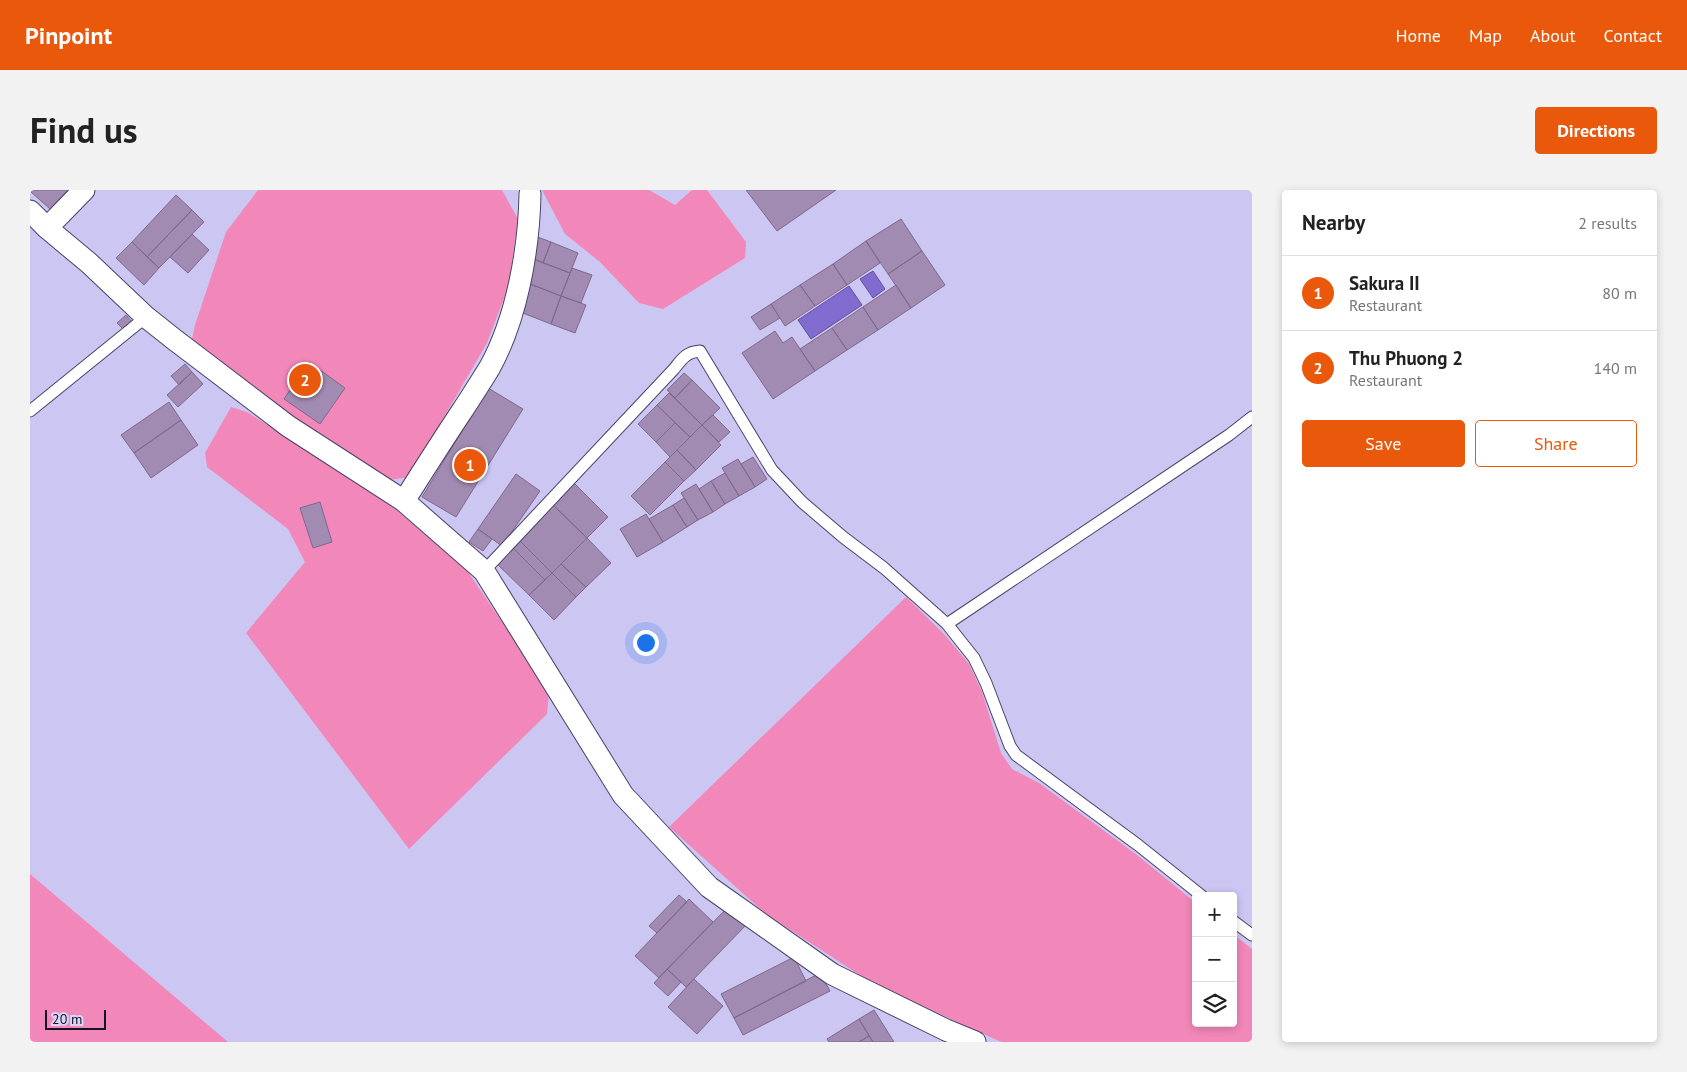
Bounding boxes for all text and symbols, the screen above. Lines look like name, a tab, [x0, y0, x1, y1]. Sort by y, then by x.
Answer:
text: Pinpoint	[25, 20, 112, 51]
text: Home	[1395, 24, 1441, 47]
text: Map	[1469, 24, 1502, 47]
text: About	[1530, 24, 1576, 47]
text: Contact	[1604, 24, 1662, 47]
text: Find us	[30, 107, 138, 153]
button: Directions	[1535, 107, 1657, 154]
text: Nearby	[1302, 209, 1365, 236]
text: 2 results	[1578, 213, 1637, 233]
text: Sakura II	[1349, 271, 1420, 295]
text: 1	[1313, 283, 1323, 303]
text: 80 m	[1602, 283, 1637, 303]
text: Restaurant	[1349, 295, 1422, 315]
text: Thu Phuong 2	[1349, 346, 1463, 370]
text: 2	[1313, 358, 1323, 378]
text: 140 m	[1594, 358, 1637, 378]
pin: 2	[289, 361, 321, 399]
text: Restaurant	[1349, 370, 1422, 390]
button: Save	[1302, 420, 1465, 467]
button: Share	[1475, 420, 1637, 467]
pin: 1	[454, 446, 486, 484]
your location	[633, 630, 659, 656]
map controls	[1192, 892, 1237, 1027]
button: +	[1192, 892, 1237, 937]
button: −	[1192, 937, 1237, 982]
button: layers	[1192, 982, 1237, 1027]
scale bar	[45, 1007, 106, 1030]
text: 20 m	[52, 1010, 82, 1028]

